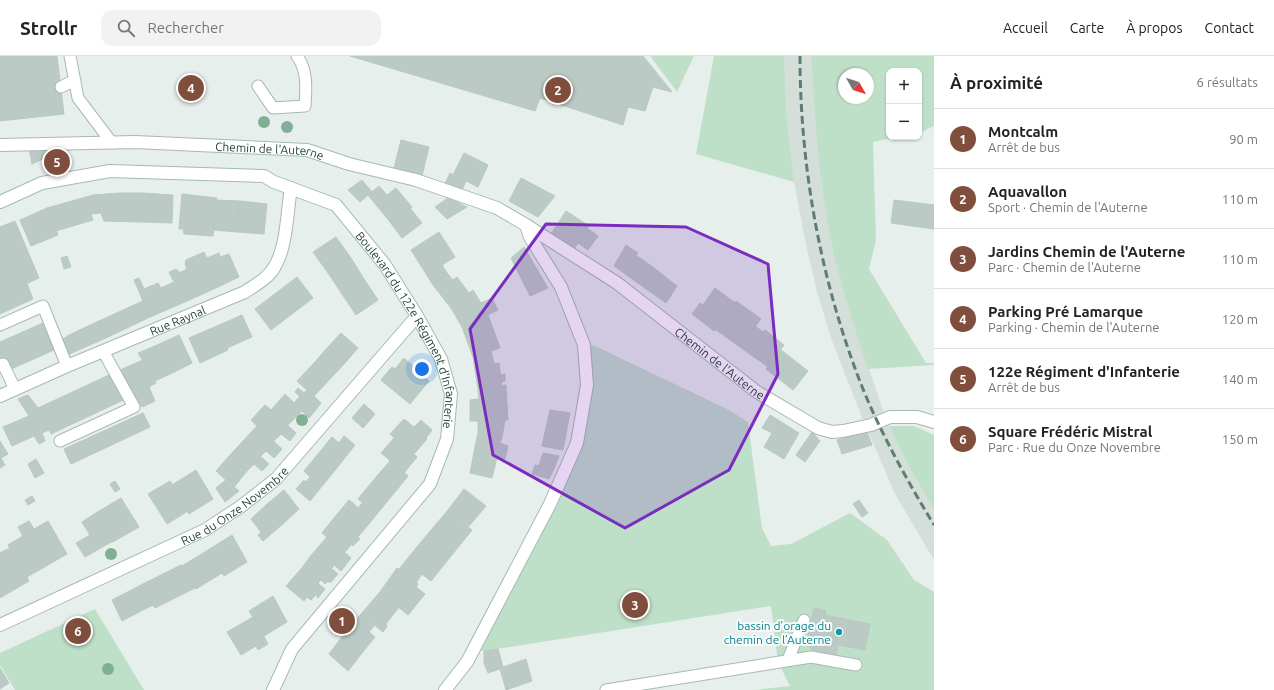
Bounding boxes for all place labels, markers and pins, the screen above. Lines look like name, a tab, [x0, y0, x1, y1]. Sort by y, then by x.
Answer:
pin: 4	[178, 73, 204, 103]
pin: 2	[545, 75, 571, 105]
pin: 5	[44, 147, 70, 177]
pin: 3	[622, 590, 648, 620]
pin: 1	[329, 606, 355, 636]
pin: 6	[65, 616, 91, 646]
place label: bassin d’orage du chemin de l’Auterne	[724, 619, 831, 646]
marker: bassin d’orage du chemin de l’Auterne	[834, 627, 844, 637]

